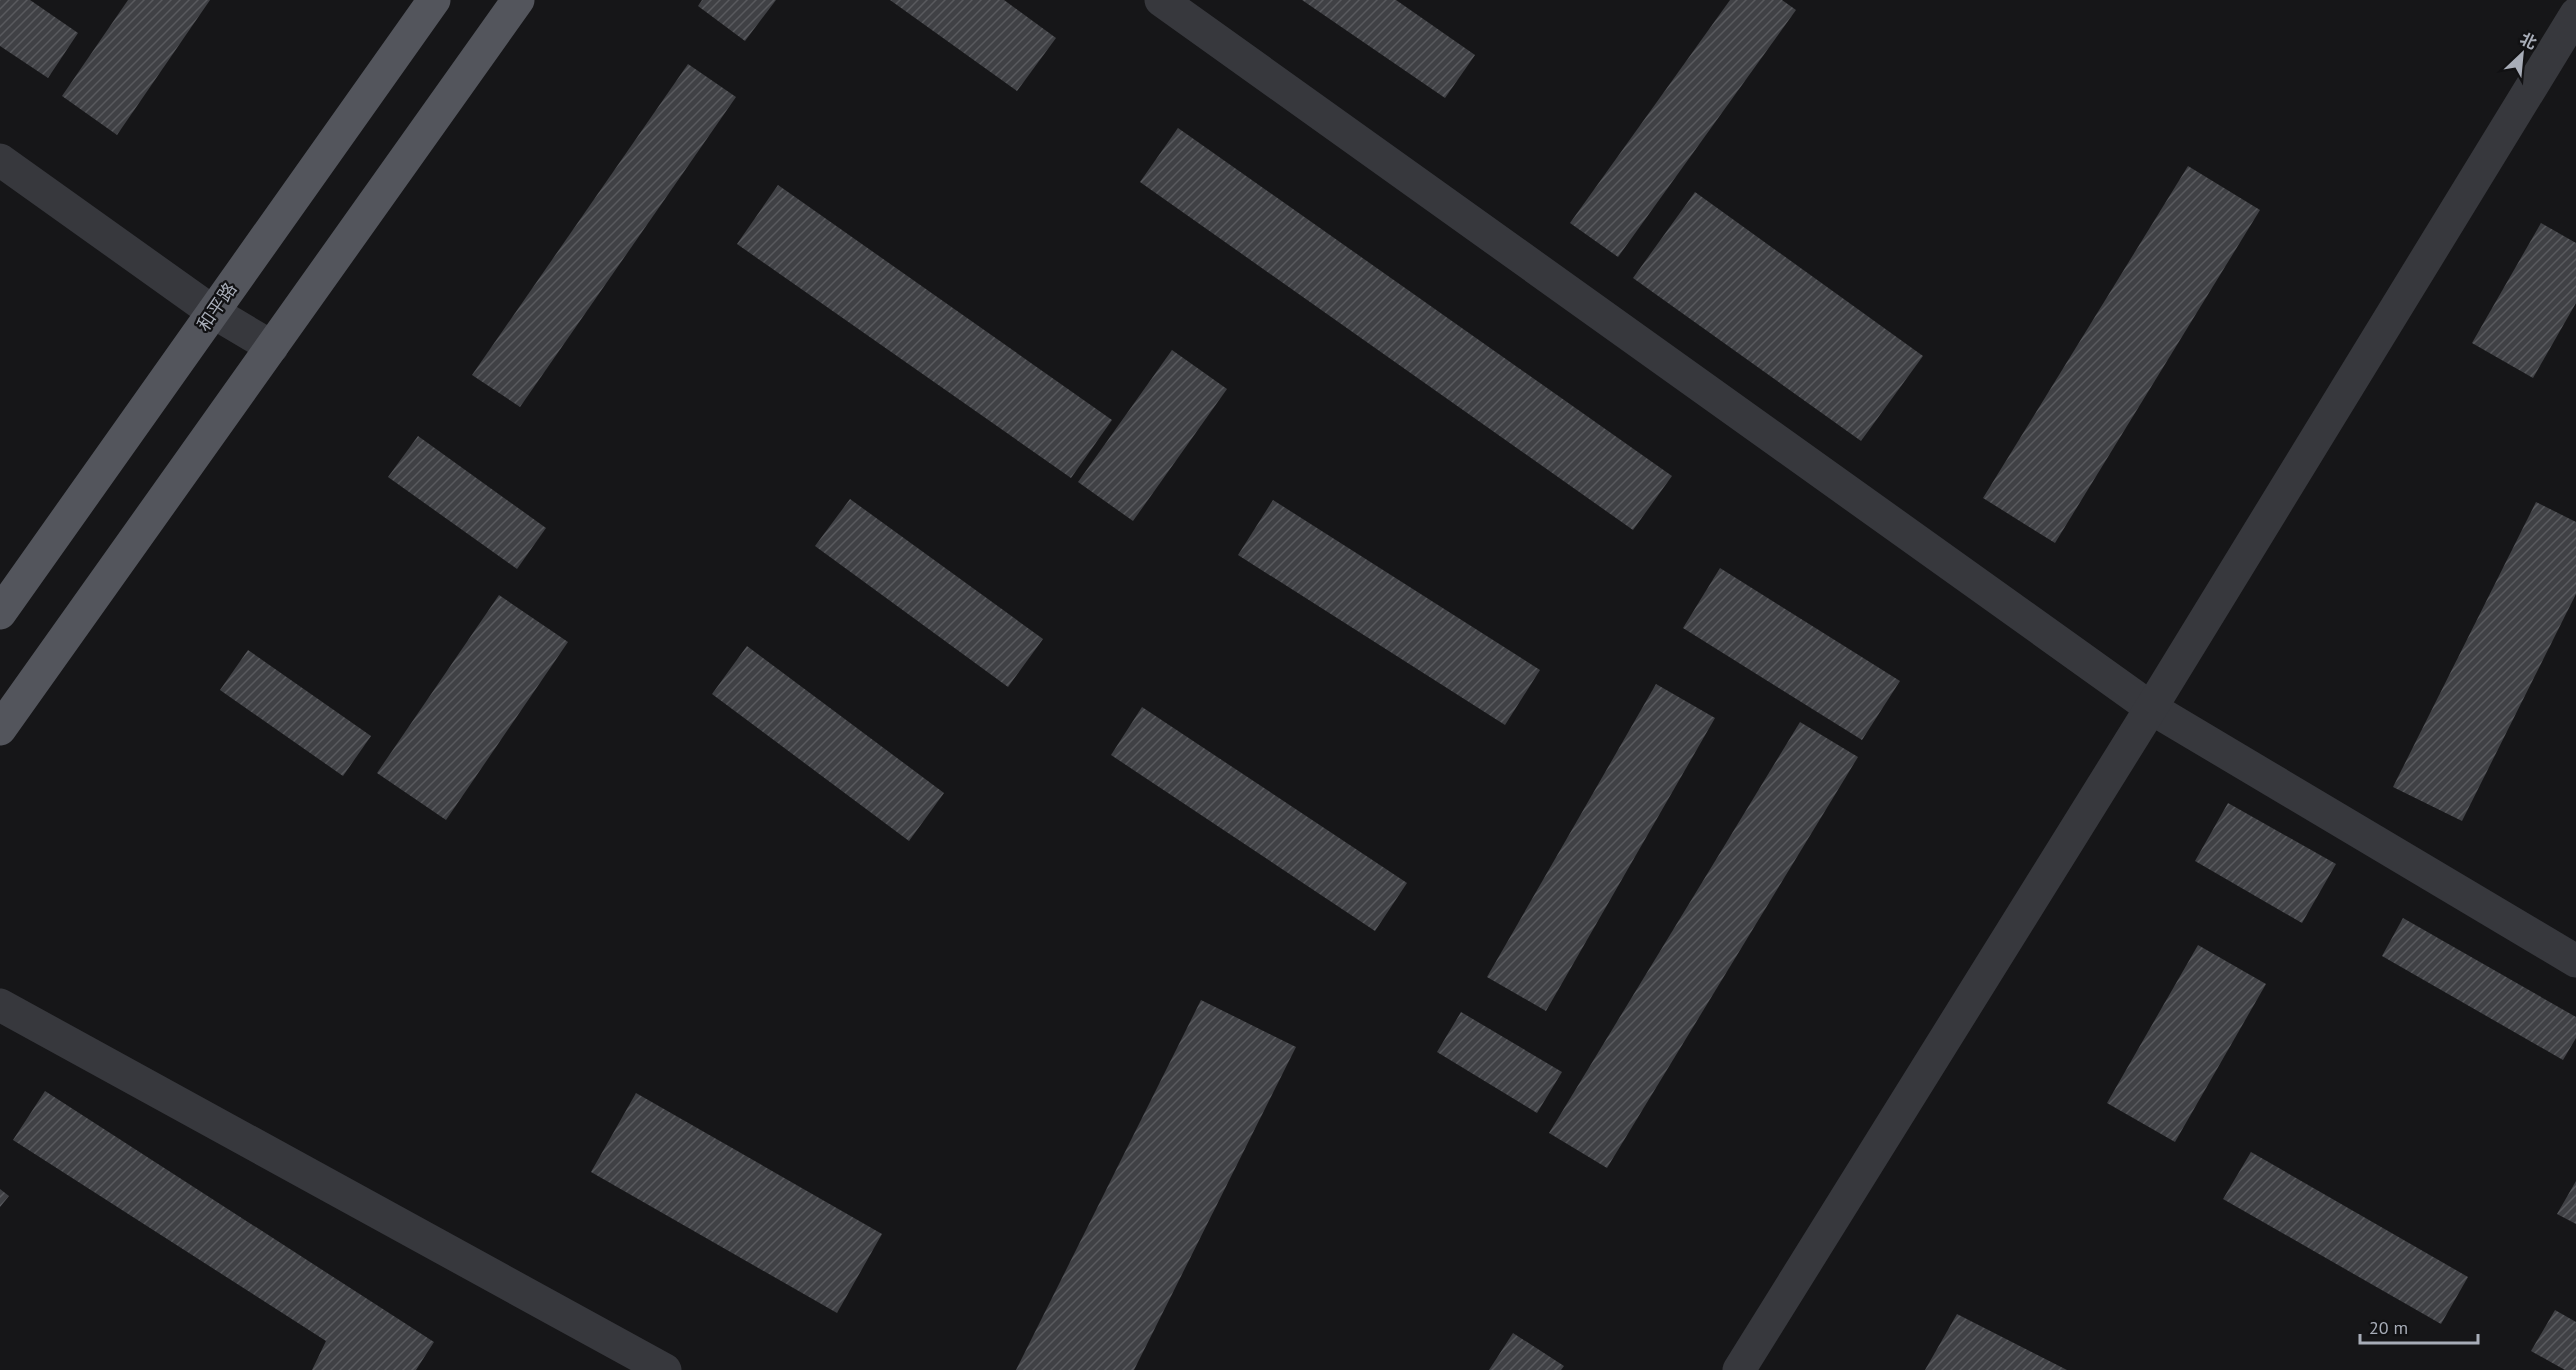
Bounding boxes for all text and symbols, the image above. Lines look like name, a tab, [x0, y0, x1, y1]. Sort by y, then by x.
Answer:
north arrow	[2492, 24, 2552, 84]
text: 北	[2517, 28, 2540, 53]
street label: 和平路	[192, 278, 241, 335]
scale bar	[2360, 1307, 2478, 1345]
text: 20 m	[2369, 1316, 2408, 1339]

